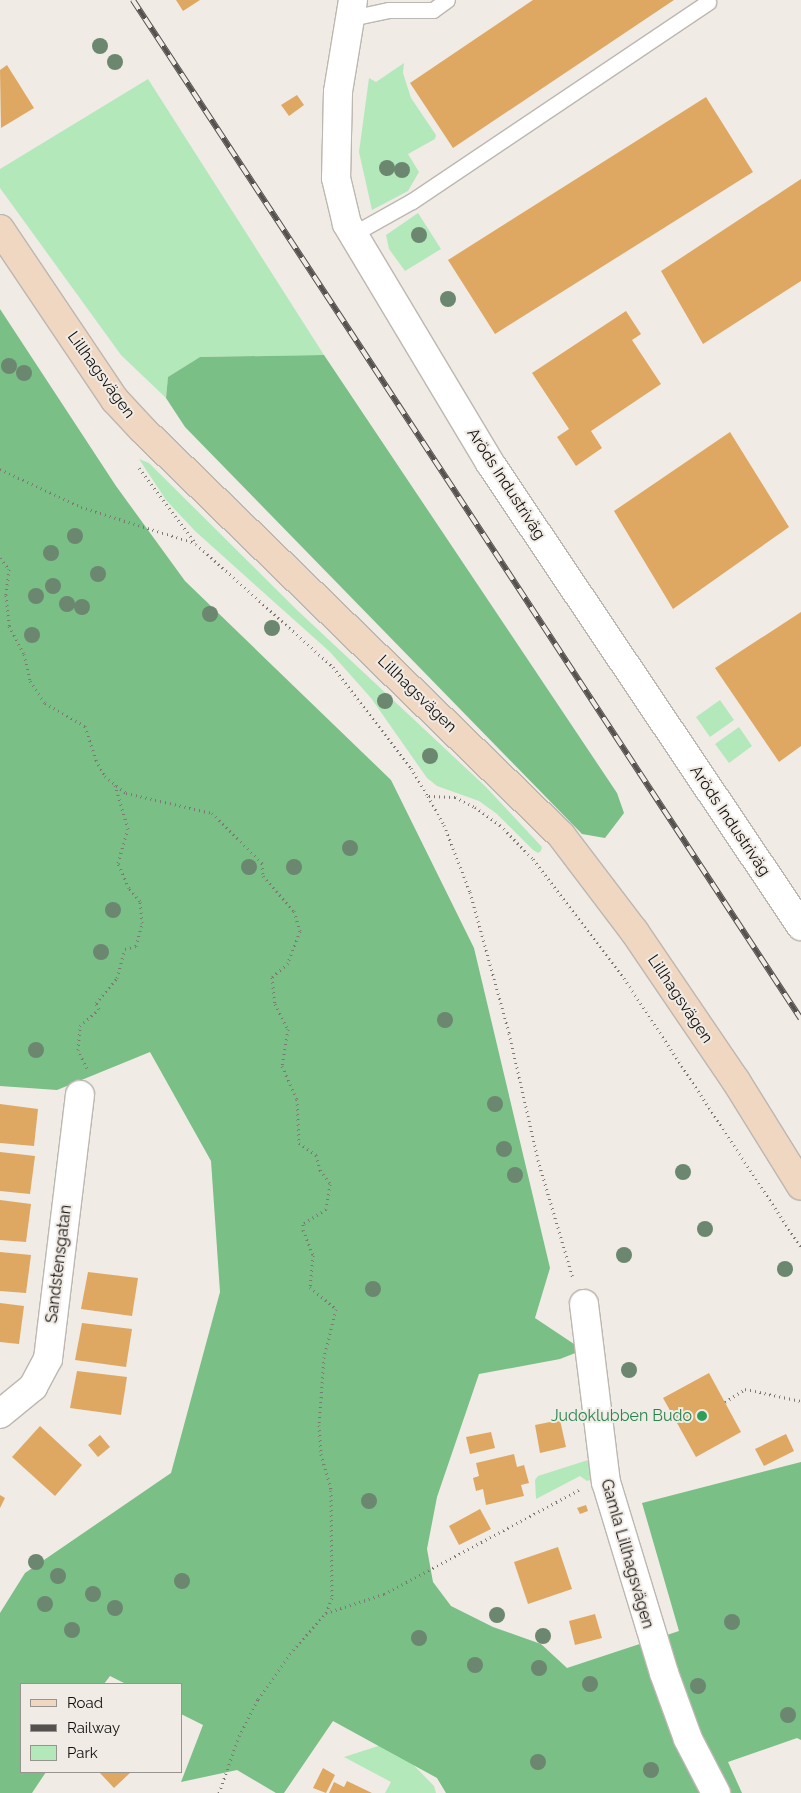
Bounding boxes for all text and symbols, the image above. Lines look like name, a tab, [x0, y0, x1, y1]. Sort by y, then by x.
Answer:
street label: Lillhagsvägen	[63, 328, 139, 422]
street label: Aröds Industriväg	[463, 425, 549, 543]
street label: Lillhagsvägen	[373, 651, 461, 737]
street label: Aröds Industriväg	[686, 762, 774, 880]
street label: Lillhagsvägen	[643, 951, 717, 1047]
street label: Sandstensgatan	[42, 1204, 76, 1324]
place label: Judoklubben Budo	[551, 1406, 692, 1426]
marker: Judoklubben Budo	[696, 1410, 708, 1422]
street label: Gamla Lillhagsvägen	[596, 1477, 658, 1631]
legend	[20, 1683, 182, 1773]
text: Road	[67, 1694, 103, 1712]
text: Railway	[67, 1719, 120, 1737]
text: Park	[67, 1744, 98, 1762]

